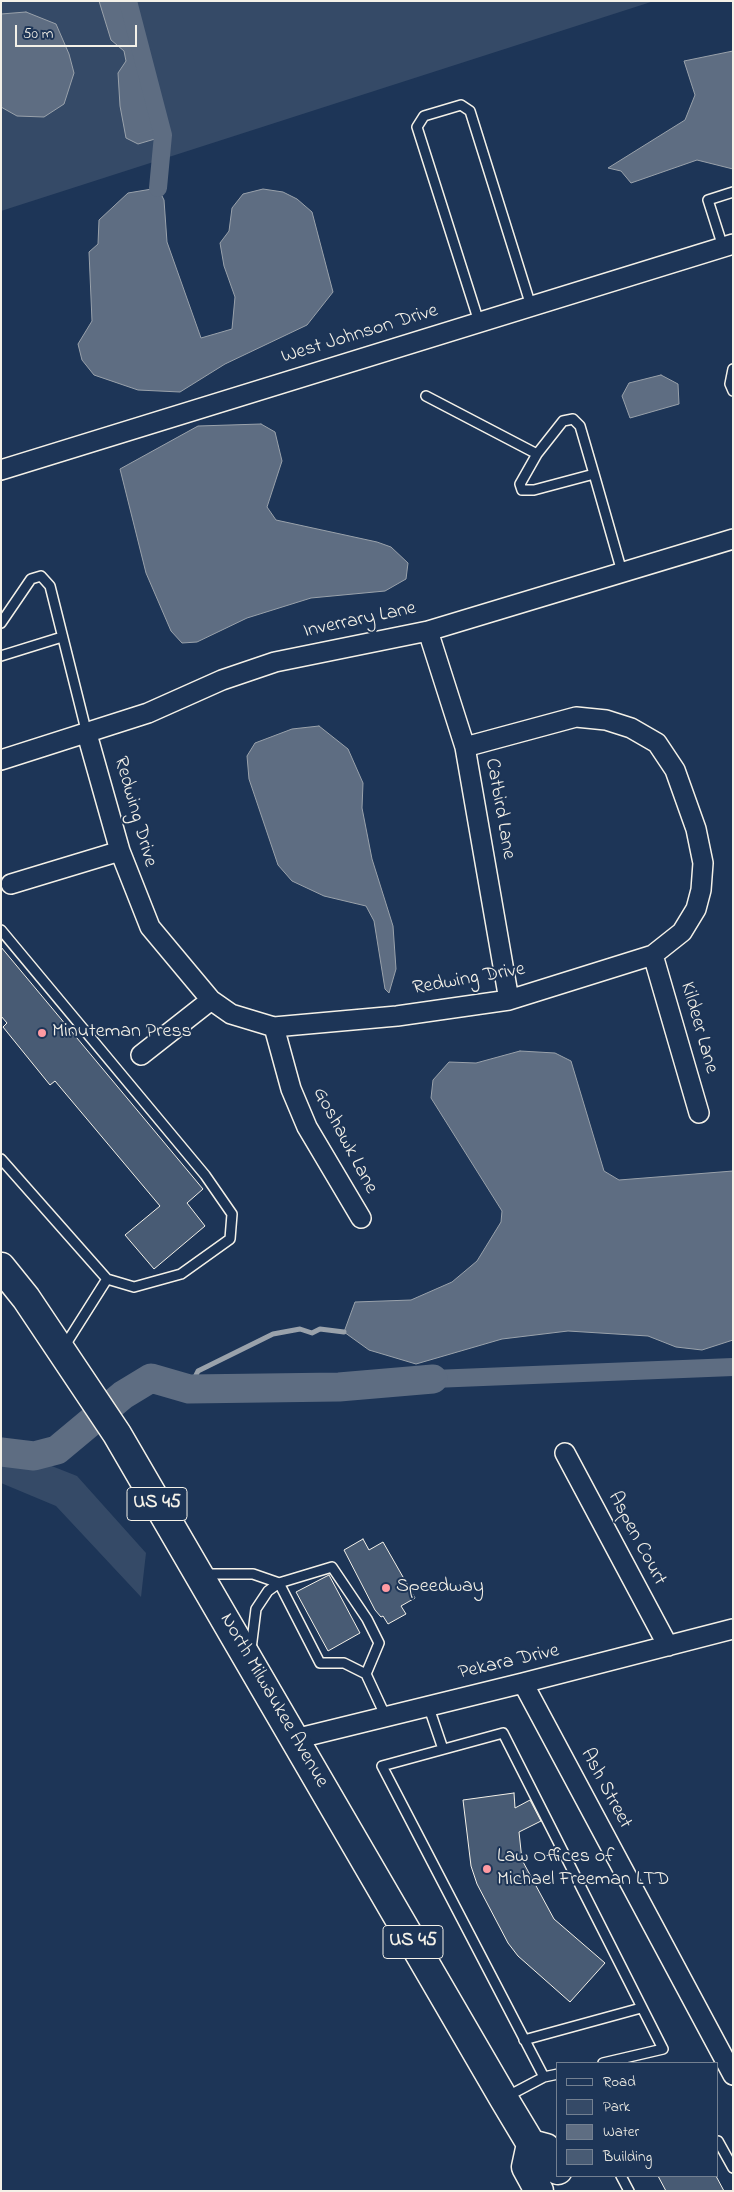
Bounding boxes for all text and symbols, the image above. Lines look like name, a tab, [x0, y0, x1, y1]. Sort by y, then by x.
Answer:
scale bar	[18, 15, 140, 47]
text: 50 m	[23, 23, 53, 45]
street label: West Johnson Drive	[279, 300, 441, 370]
street label: Inverrary Lane	[302, 597, 418, 645]
street label: Redwing Drive	[107, 754, 161, 870]
street label: Catbird Lane	[478, 757, 520, 861]
street label: Redwing Drive	[411, 958, 527, 1002]
street label: Kildeer Lane	[674, 979, 722, 1077]
place label: Minuteman Press	[52, 1021, 192, 1045]
marker: Minuteman Press	[36, 1027, 48, 1039]
street label: Goshawk Lane	[306, 1084, 382, 1198]
road number: US 45	[127, 1488, 187, 1520]
street label: Aspen Court	[601, 1488, 671, 1590]
place label: Speedway	[396, 1576, 484, 1600]
marker: Speedway	[380, 1582, 392, 1594]
street label: North Milwaukee Avenue	[213, 1610, 333, 1792]
street label: Pekara Drive	[456, 1640, 562, 1686]
street label: Ash Street	[574, 1745, 636, 1833]
place label: Law Offices of Michael Freeman LTD	[497, 1846, 669, 1893]
marker: Law Offices of Michael Freeman LTD	[481, 1863, 493, 1875]
road number: US 45	[383, 1925, 443, 1958]
legend	[556, 2062, 719, 2177]
text: Road	[603, 2071, 636, 2093]
text: Park	[603, 2096, 630, 2118]
text: Water	[603, 2121, 639, 2143]
text: Building	[603, 2146, 652, 2168]

